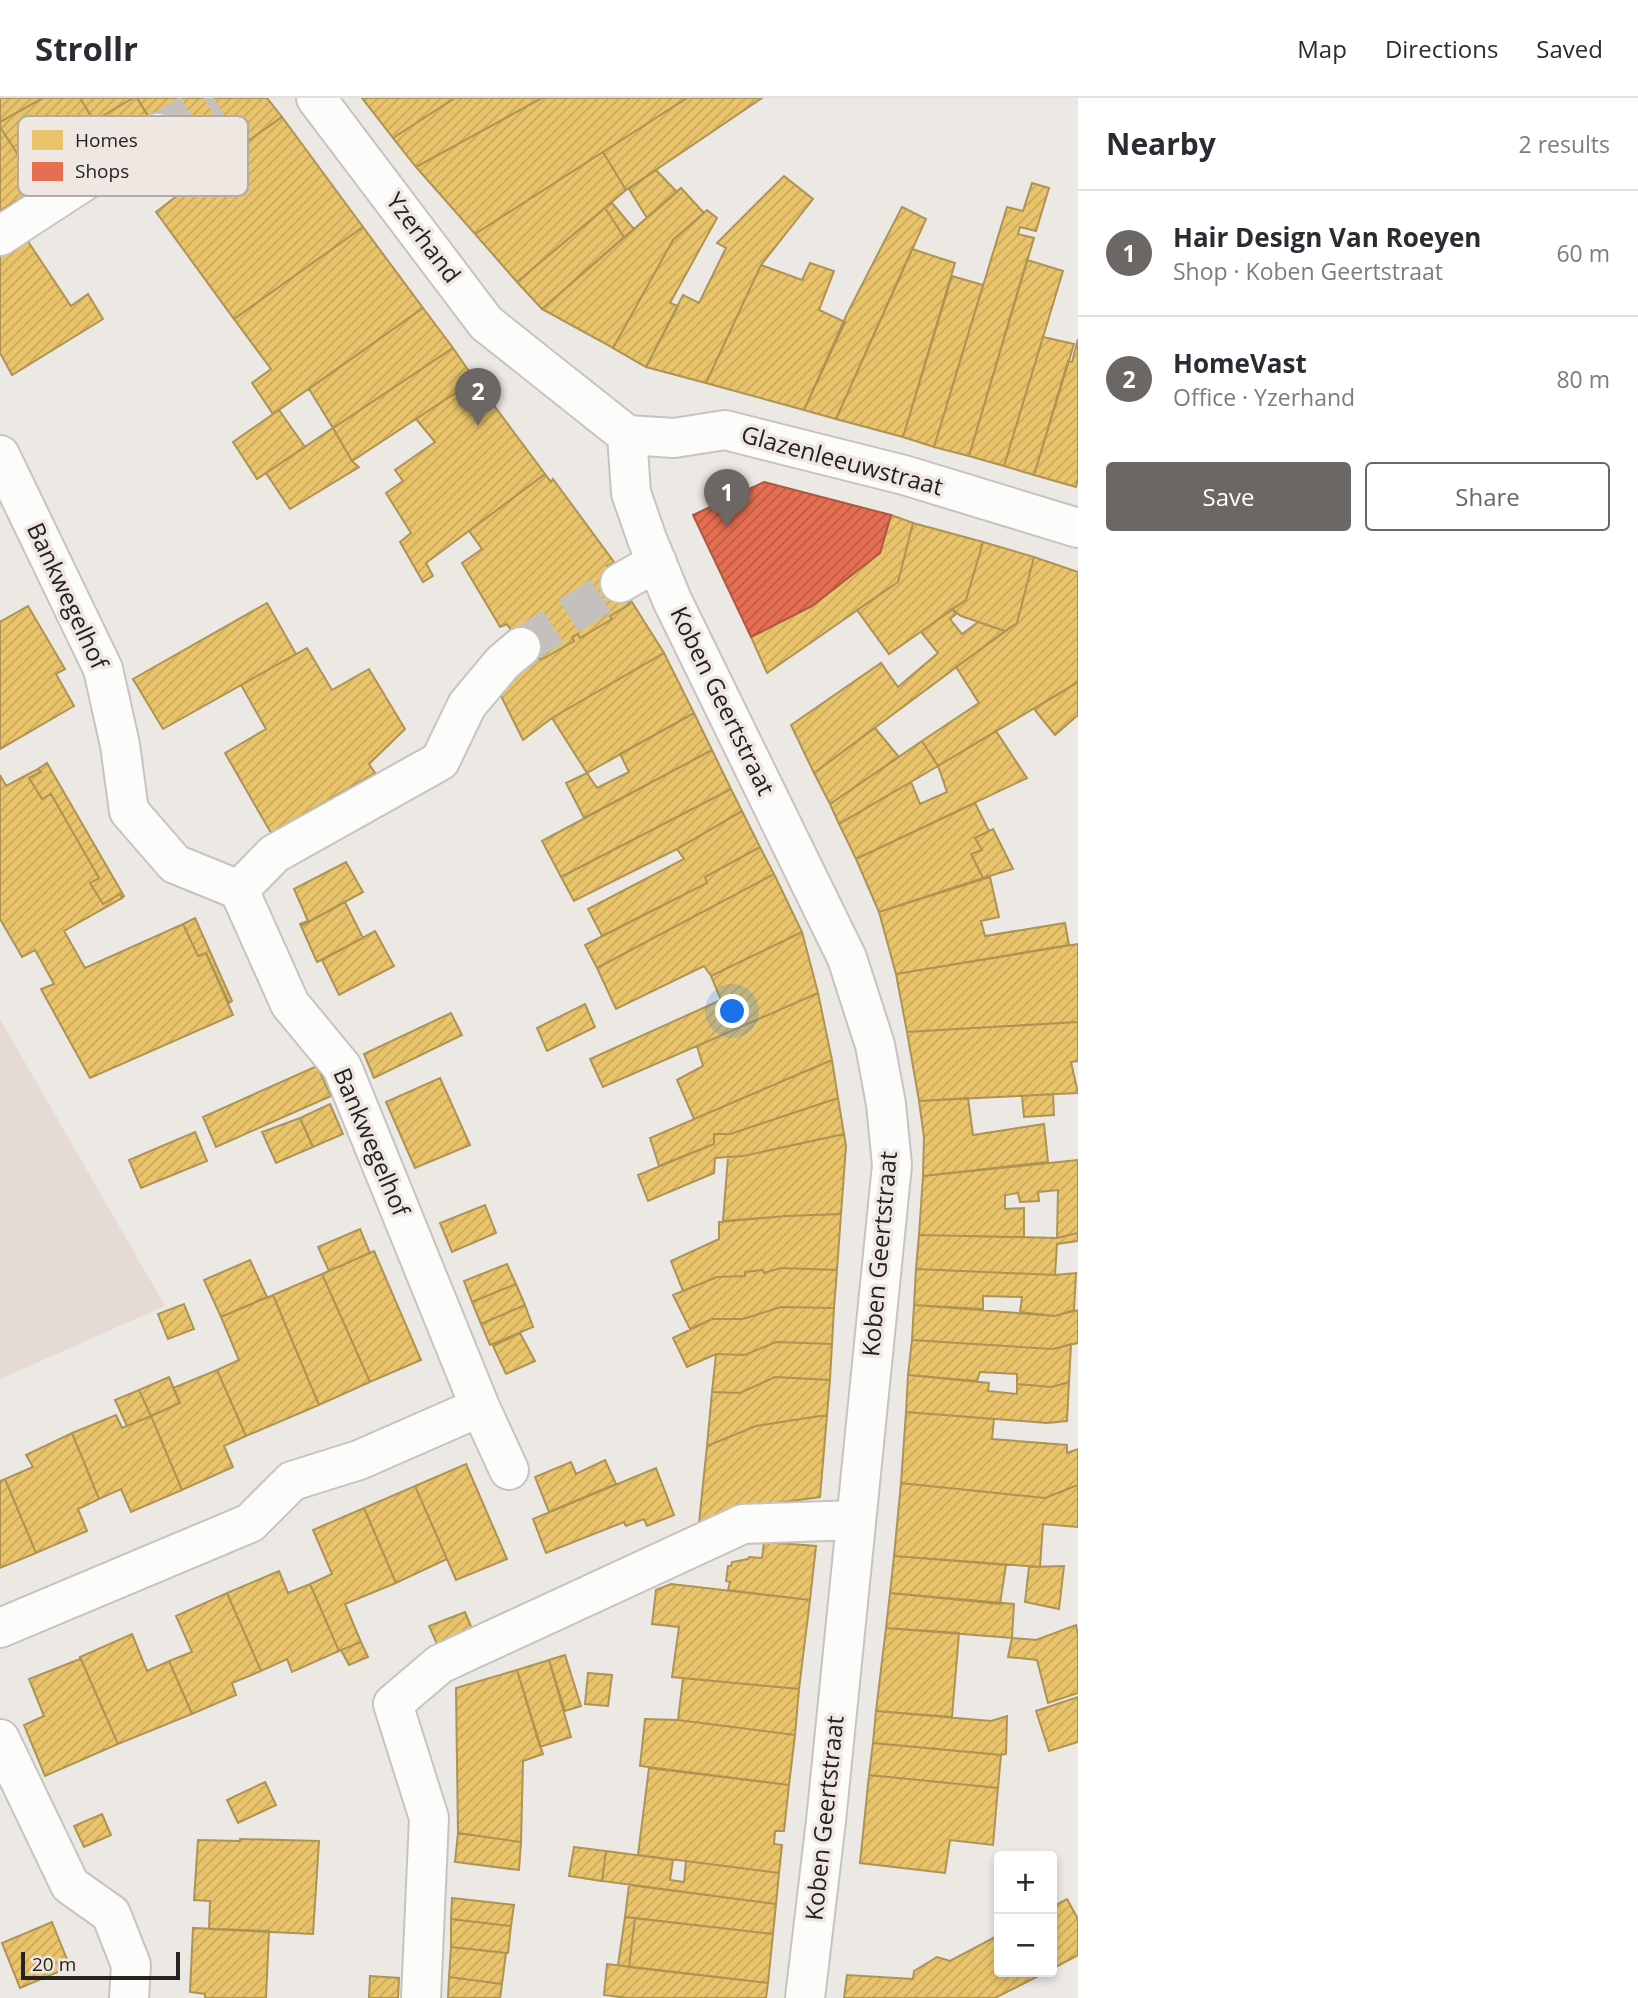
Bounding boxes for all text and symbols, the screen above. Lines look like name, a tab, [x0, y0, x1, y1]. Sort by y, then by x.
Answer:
text: Strollr	[35, 26, 138, 71]
text: Map	[1297, 32, 1347, 65]
text: Directions	[1385, 32, 1498, 65]
text: Saved	[1536, 32, 1603, 65]
legend	[18, 116, 248, 196]
text: Nearby	[1106, 123, 1216, 164]
text: Homes	[75, 127, 138, 153]
text: 2 results	[1519, 128, 1610, 160]
text: Shops	[75, 158, 129, 184]
street label: Yzerhand	[379, 185, 469, 289]
text: Hair Design Van Roeyen	[1173, 219, 1481, 255]
text: 1	[1122, 237, 1136, 269]
text: 60 m	[1556, 237, 1610, 269]
text: Shop · Koben Geertstraat	[1173, 255, 1443, 287]
text: HomeVast	[1173, 345, 1307, 381]
text: 2	[1122, 363, 1136, 395]
text: 80 m	[1556, 363, 1610, 395]
pin: 2	[455, 368, 501, 426]
text: Office · Yzerhand	[1173, 381, 1355, 413]
street label: Glazenleeuwstraat	[738, 417, 947, 502]
button: Save	[1106, 462, 1351, 531]
button: Share	[1365, 462, 1610, 531]
pin: 1	[704, 469, 750, 527]
street label: Bankwegelhof	[20, 517, 118, 676]
street label: Koben Geertstraat	[663, 601, 783, 800]
your location	[715, 994, 749, 1028]
street label: Bankwegelhof	[326, 1062, 419, 1222]
street label: Koben Geertstraat	[853, 1150, 904, 1358]
street label: Koben Geertstraat	[796, 1714, 851, 1922]
map controls	[994, 1851, 1057, 1977]
button: +	[994, 1851, 1057, 1914]
button: −	[994, 1914, 1057, 1977]
scale bar	[21, 1949, 180, 1981]
text: 20 m	[32, 1951, 76, 1977]

